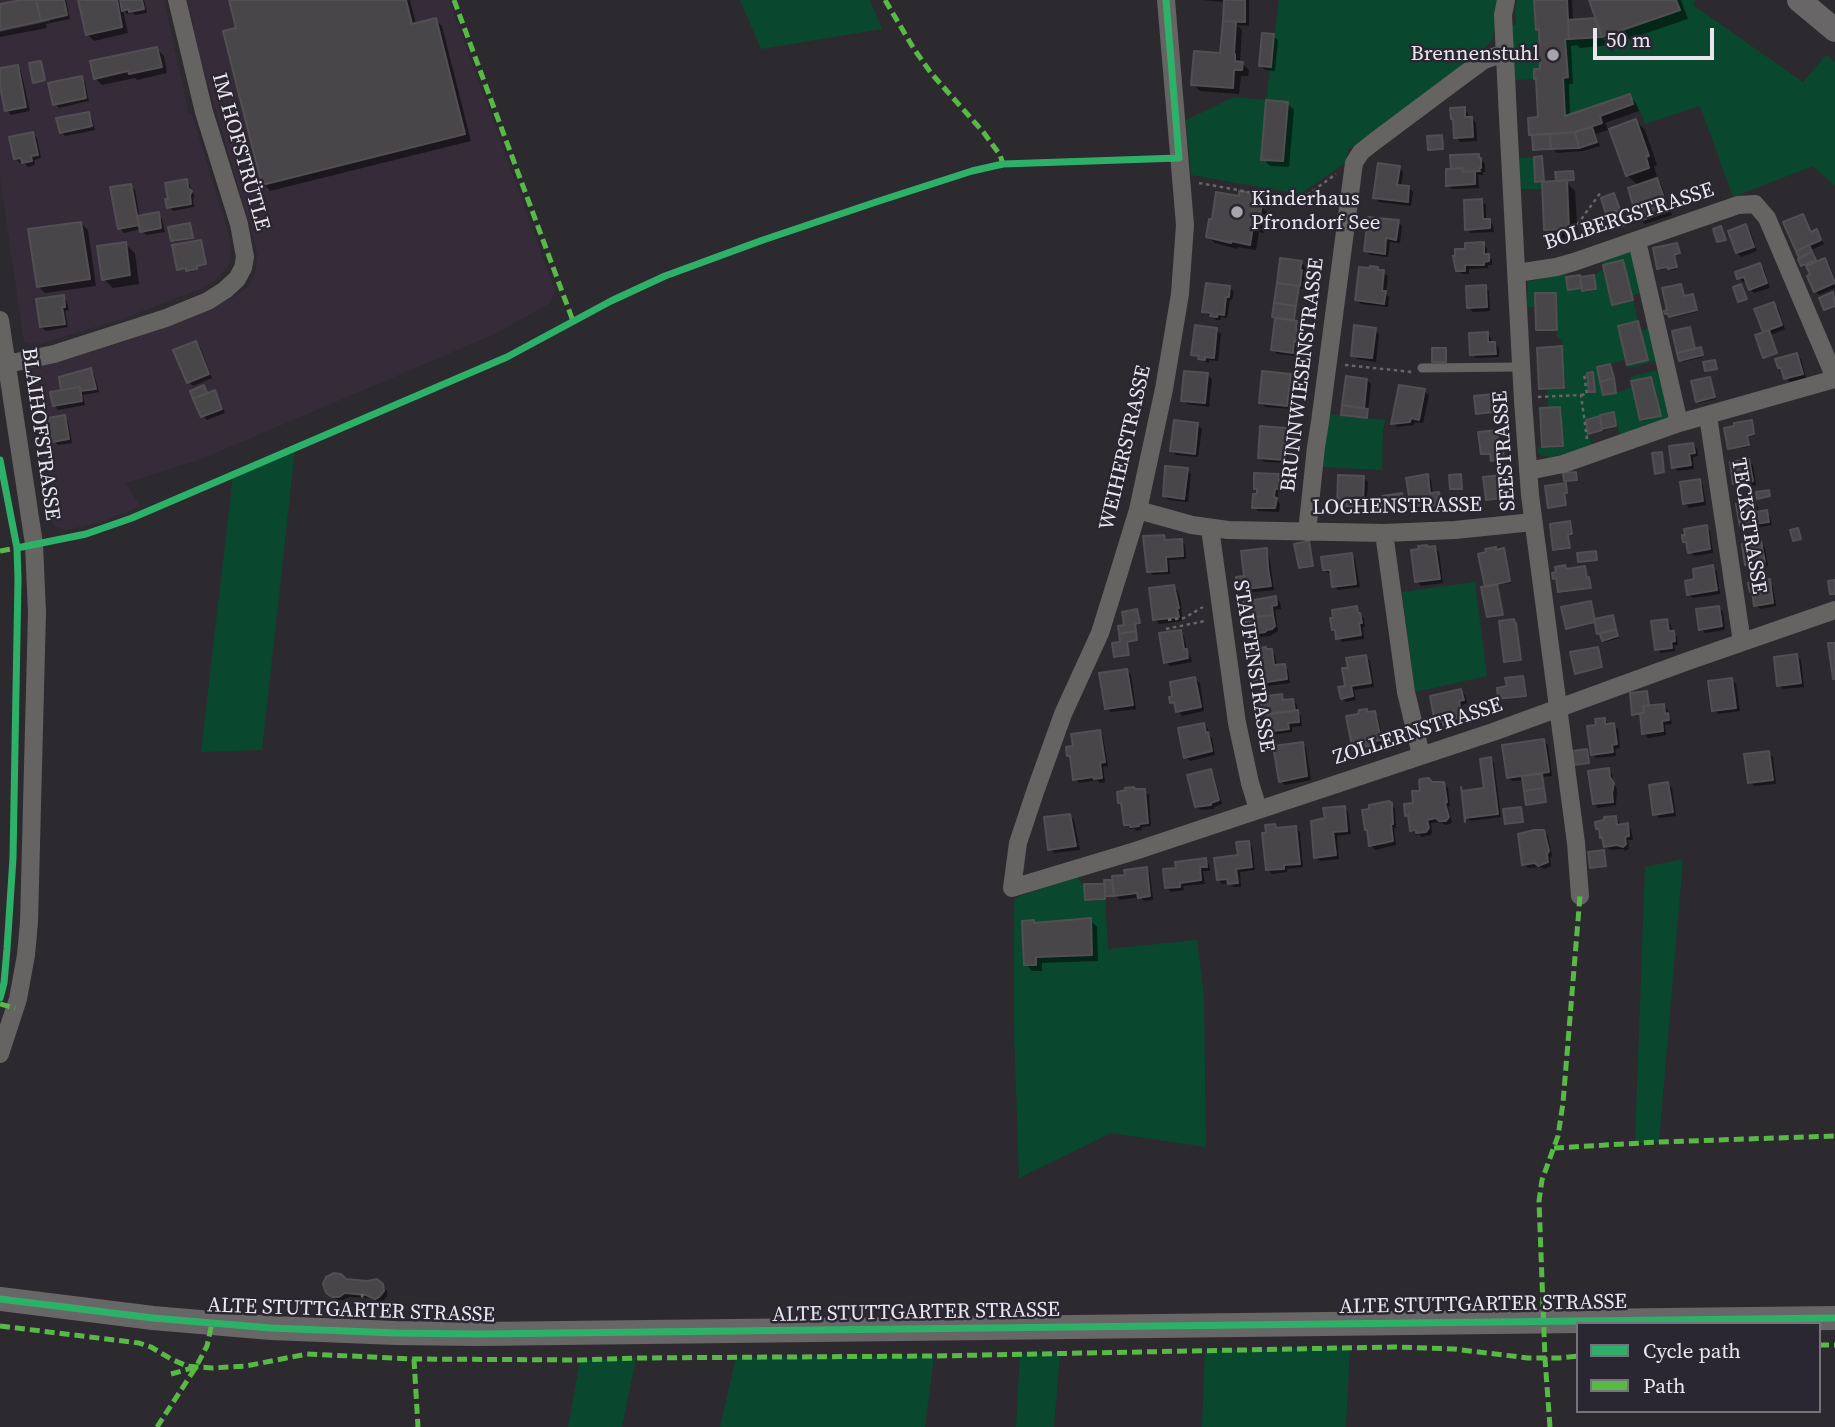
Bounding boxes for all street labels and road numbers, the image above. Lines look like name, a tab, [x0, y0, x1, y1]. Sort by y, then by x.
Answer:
street label: IM HOFSTRÜTLE	[205, 70, 275, 234]
street label: BOLBERGSTRASSE	[1541, 178, 1717, 256]
street label: BRUNNWIESENSTRASSE	[1276, 257, 1330, 493]
street label: BLAIHOFSTRASSE	[15, 346, 65, 522]
street label: WEIHERSTRASSE	[1095, 363, 1157, 533]
street label: SEESTRASSE	[1488, 390, 1522, 512]
street label: TECKSTRASSE	[1725, 456, 1771, 596]
street label: LOCHENSTRASSE	[1312, 493, 1482, 521]
street label: STAUFENSTRASSE	[1227, 578, 1279, 754]
street label: ZOLLERNSTRASSE	[1330, 693, 1506, 771]
street label: ALTE STUTTGARTER STRASSE	[1339, 1290, 1627, 1320]
street label: ALTE STUTTGARTER STRASSE	[207, 1293, 495, 1329]
street label: ALTE STUTTGARTER STRASSE	[772, 1298, 1060, 1328]

